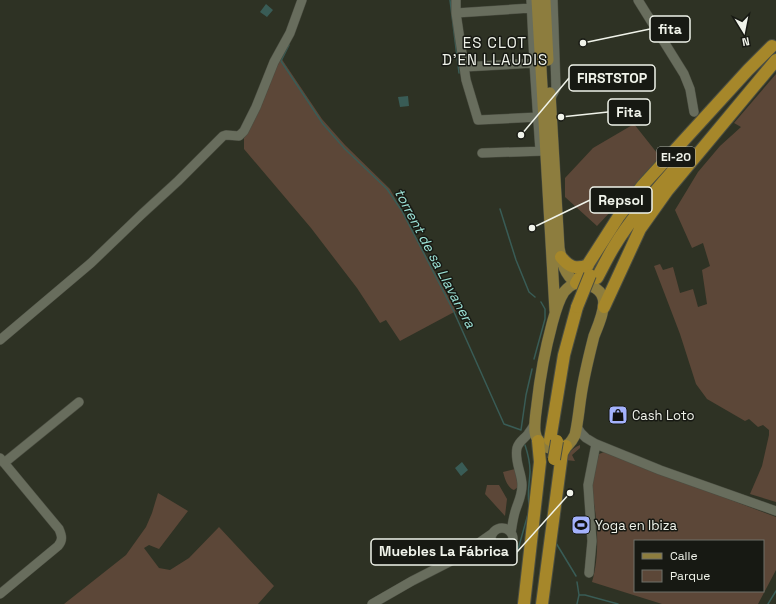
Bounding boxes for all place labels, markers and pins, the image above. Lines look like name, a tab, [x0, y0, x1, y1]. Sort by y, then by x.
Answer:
callout: fita	[650, 16, 690, 42]
callout: FIRSTSTOP	[569, 65, 655, 91]
callout: Fita	[608, 99, 650, 125]
callout: Repsol	[590, 187, 652, 213]
shop icon: Cash Loto	[607, 404, 629, 426]
place label: Cash Loto	[632, 407, 695, 424]
sports icon: Yoga en Ibiza	[570, 514, 592, 536]
place label: Yoga en Ibiza	[595, 517, 677, 534]
callout: Muebles La Fábrica	[371, 539, 517, 565]

